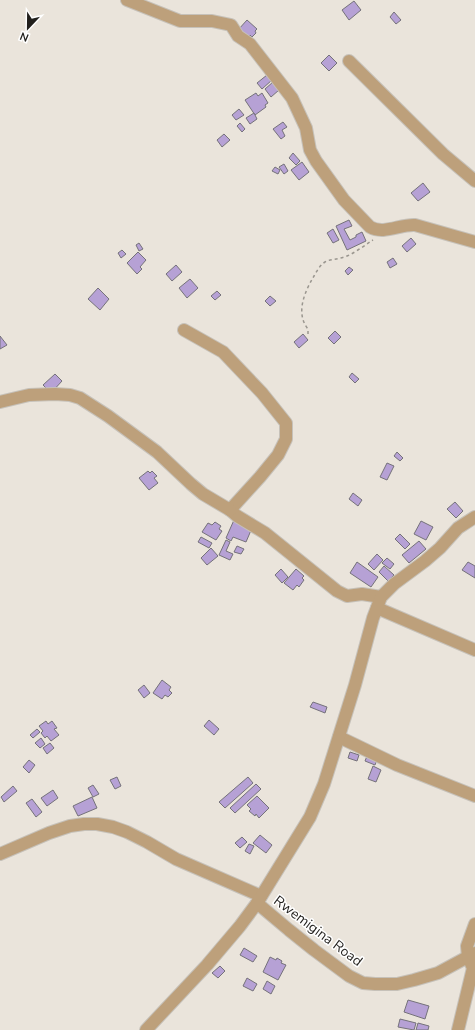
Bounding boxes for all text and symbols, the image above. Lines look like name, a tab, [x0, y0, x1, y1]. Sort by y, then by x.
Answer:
north arrow	[8, 8, 48, 48]
text: N	[18, 28, 31, 45]
street label: Rwemigina Road	[270, 891, 366, 971]

